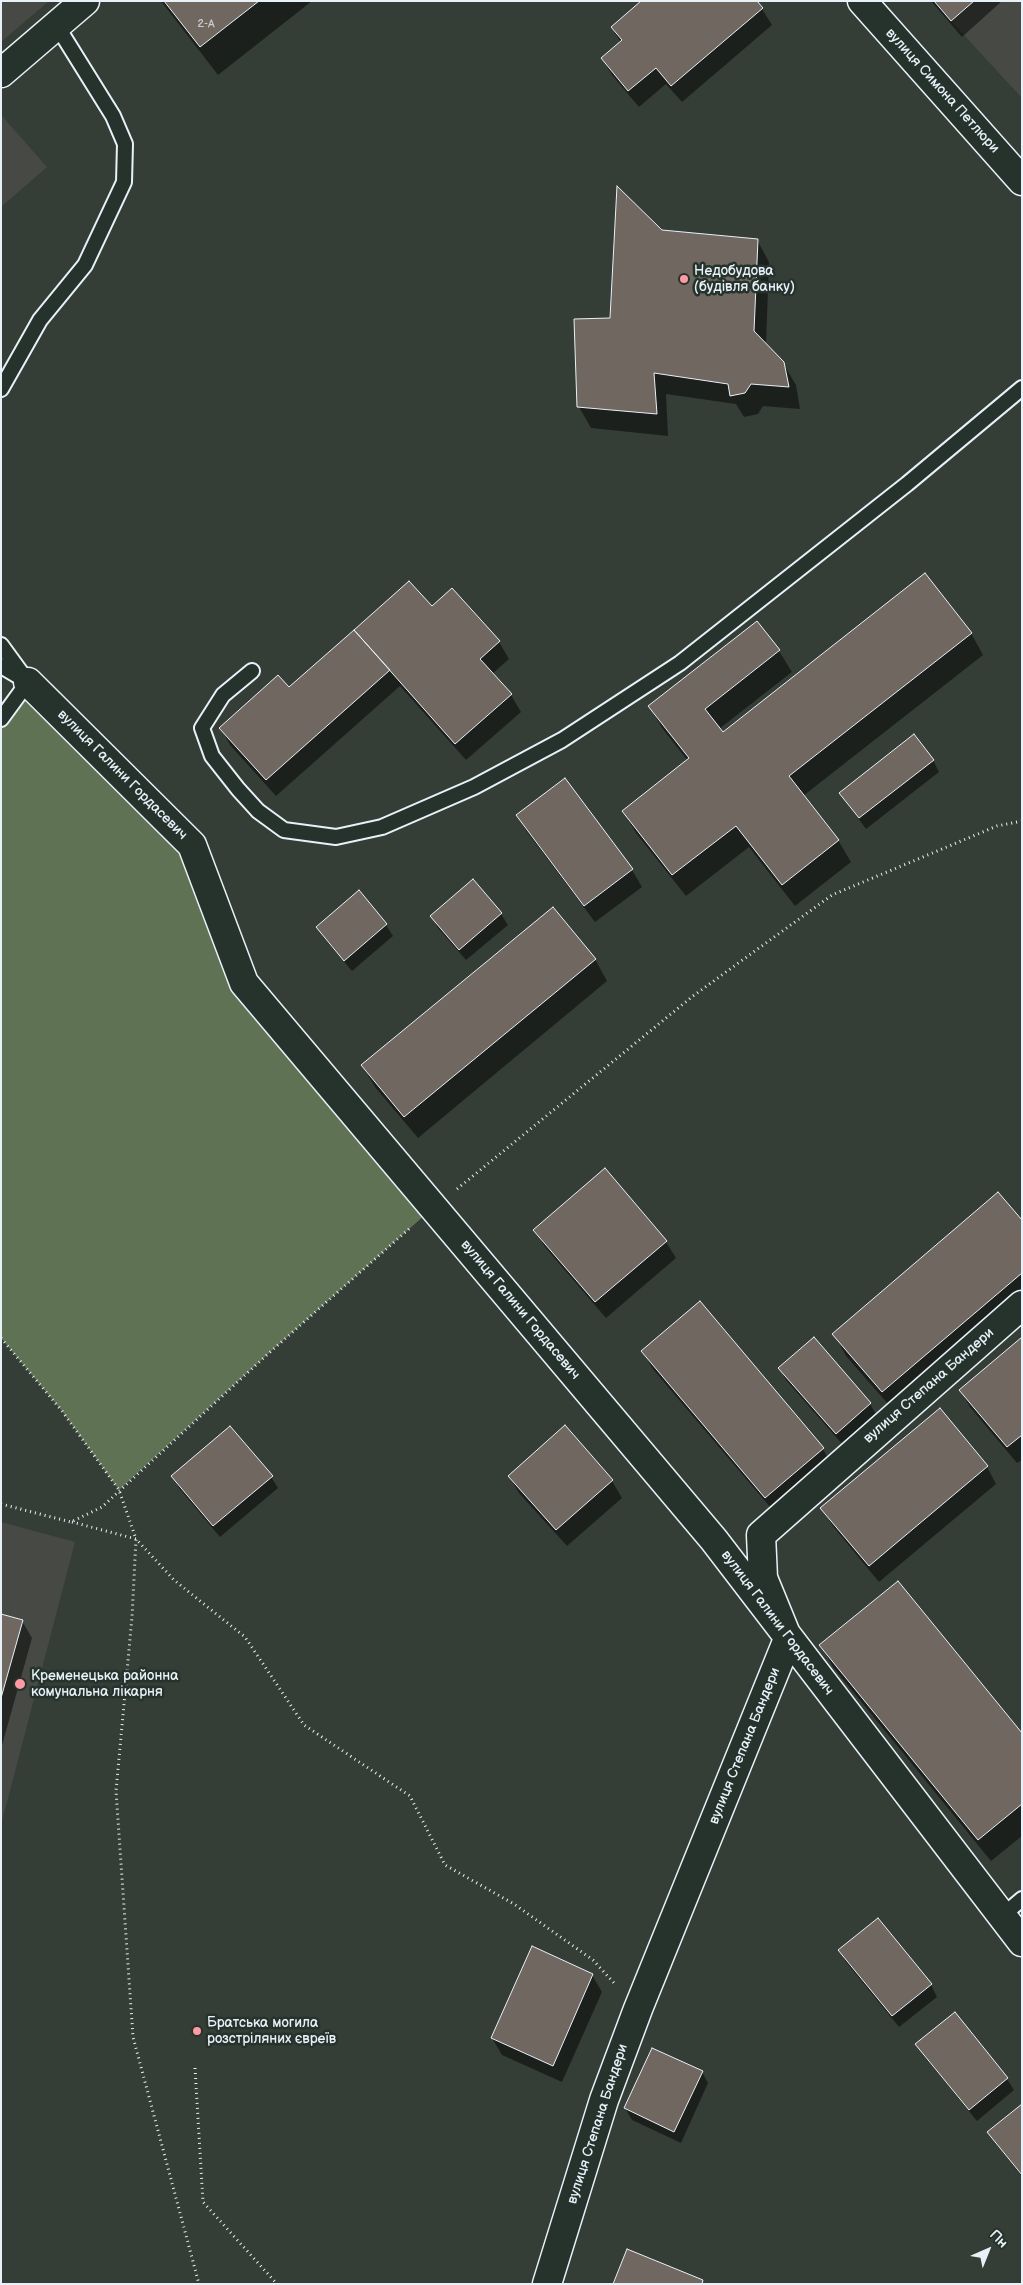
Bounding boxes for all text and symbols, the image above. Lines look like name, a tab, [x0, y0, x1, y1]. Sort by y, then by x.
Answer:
house number: 2-А	[197, 17, 215, 31]
street label: вулиця Симона Петлюри	[882, 25, 1002, 157]
place label: Недобудова (будівля банку)	[694, 263, 795, 296]
marker: Недобудова (будівля банку)	[678, 273, 690, 285]
street label: вулиця Галини Гордасевич	[53, 706, 191, 844]
street label: вулиця Галини Гордасевич	[457, 1237, 583, 1383]
street label: вулиця Степана Бандери	[860, 1325, 998, 1447]
street label: вулиця Галини Гордасевич	[717, 1547, 837, 1699]
street label: вулиця Степана Бандери	[706, 1665, 784, 1827]
place label: Кременецька районна комунальна лікарня	[31, 1668, 179, 1700]
marker: Кременецька районна комунальна лікарня	[13, 1677, 27, 1691]
place label: Братська могила розстріляних євреїв	[207, 2015, 336, 2048]
marker: Братська могила розстріляних євреїв	[191, 2025, 203, 2037]
street label: вулиця Степана Бандери	[564, 2042, 632, 2206]
north arrow	[963, 2225, 1013, 2275]
text: Пн	[986, 2226, 1011, 2251]

